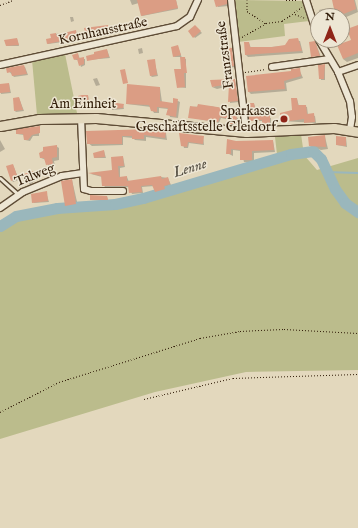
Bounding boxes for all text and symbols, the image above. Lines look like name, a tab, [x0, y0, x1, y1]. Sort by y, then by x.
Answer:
north arrow	[310, 8, 350, 48]
text: N	[325, 10, 335, 24]
street label: Kornhausstraße	[57, 13, 149, 49]
street label: Franzstraße	[212, 20, 238, 90]
street label: Am Einheit	[50, 96, 116, 112]
place label: Sparkasse Geschäftsstelle Gleidorf	[136, 103, 276, 136]
marker: Sparkasse Geschäftsstelle Gleidorf	[279, 114, 289, 124]
water label: Lenne	[171, 154, 209, 182]
street label: Talweg	[12, 159, 58, 191]

